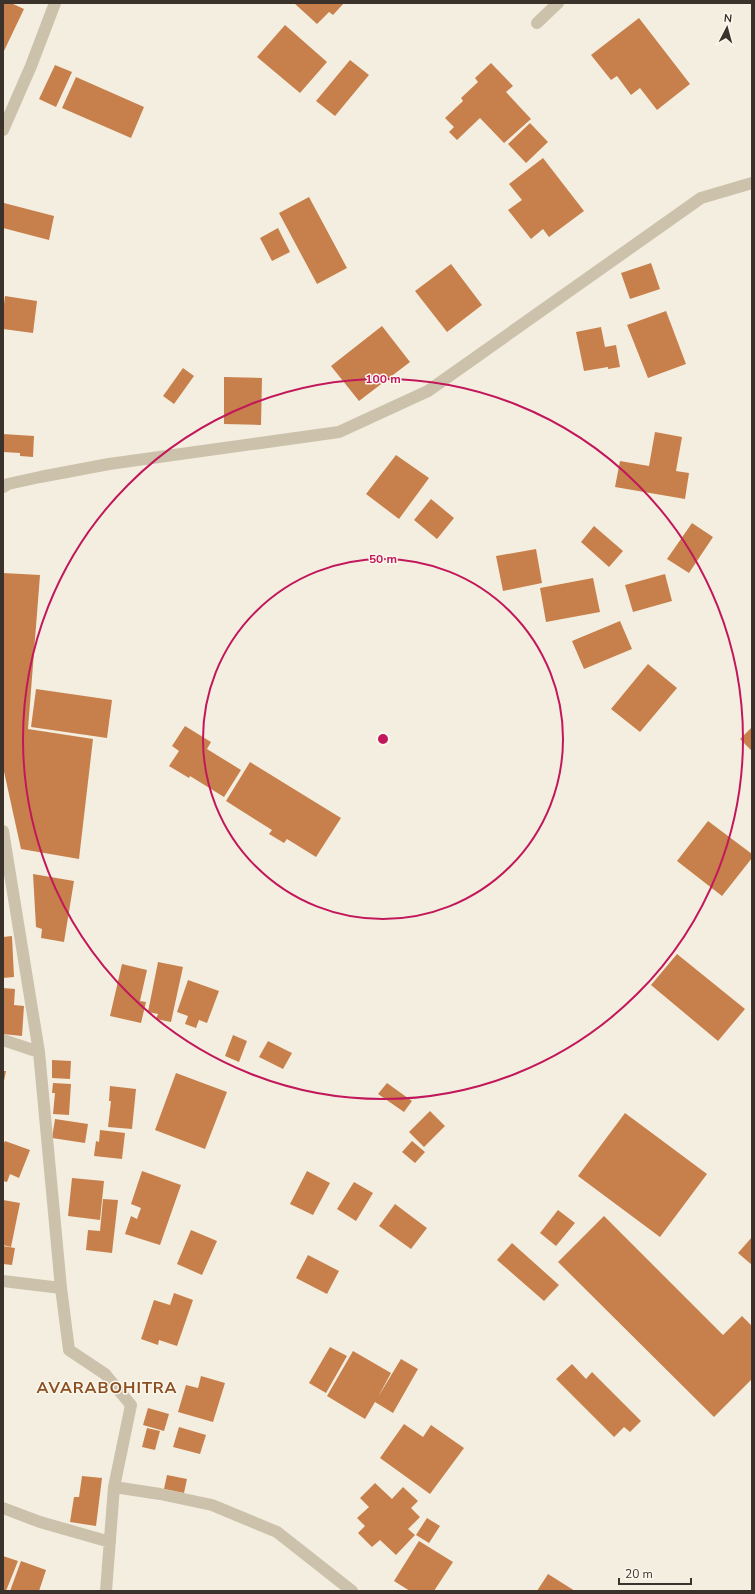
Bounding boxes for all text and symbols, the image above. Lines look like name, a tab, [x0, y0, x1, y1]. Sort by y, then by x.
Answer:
north arrow	[707, 8, 747, 48]
text: N	[723, 11, 733, 26]
text: 100 m	[365, 371, 401, 387]
text: 50 m	[369, 551, 397, 567]
centre of rings	[376, 732, 390, 746]
district label: AVARABOHITRA	[36, 1377, 178, 1399]
scale bar	[619, 1560, 691, 1586]
text: 20 m	[625, 1566, 653, 1582]

